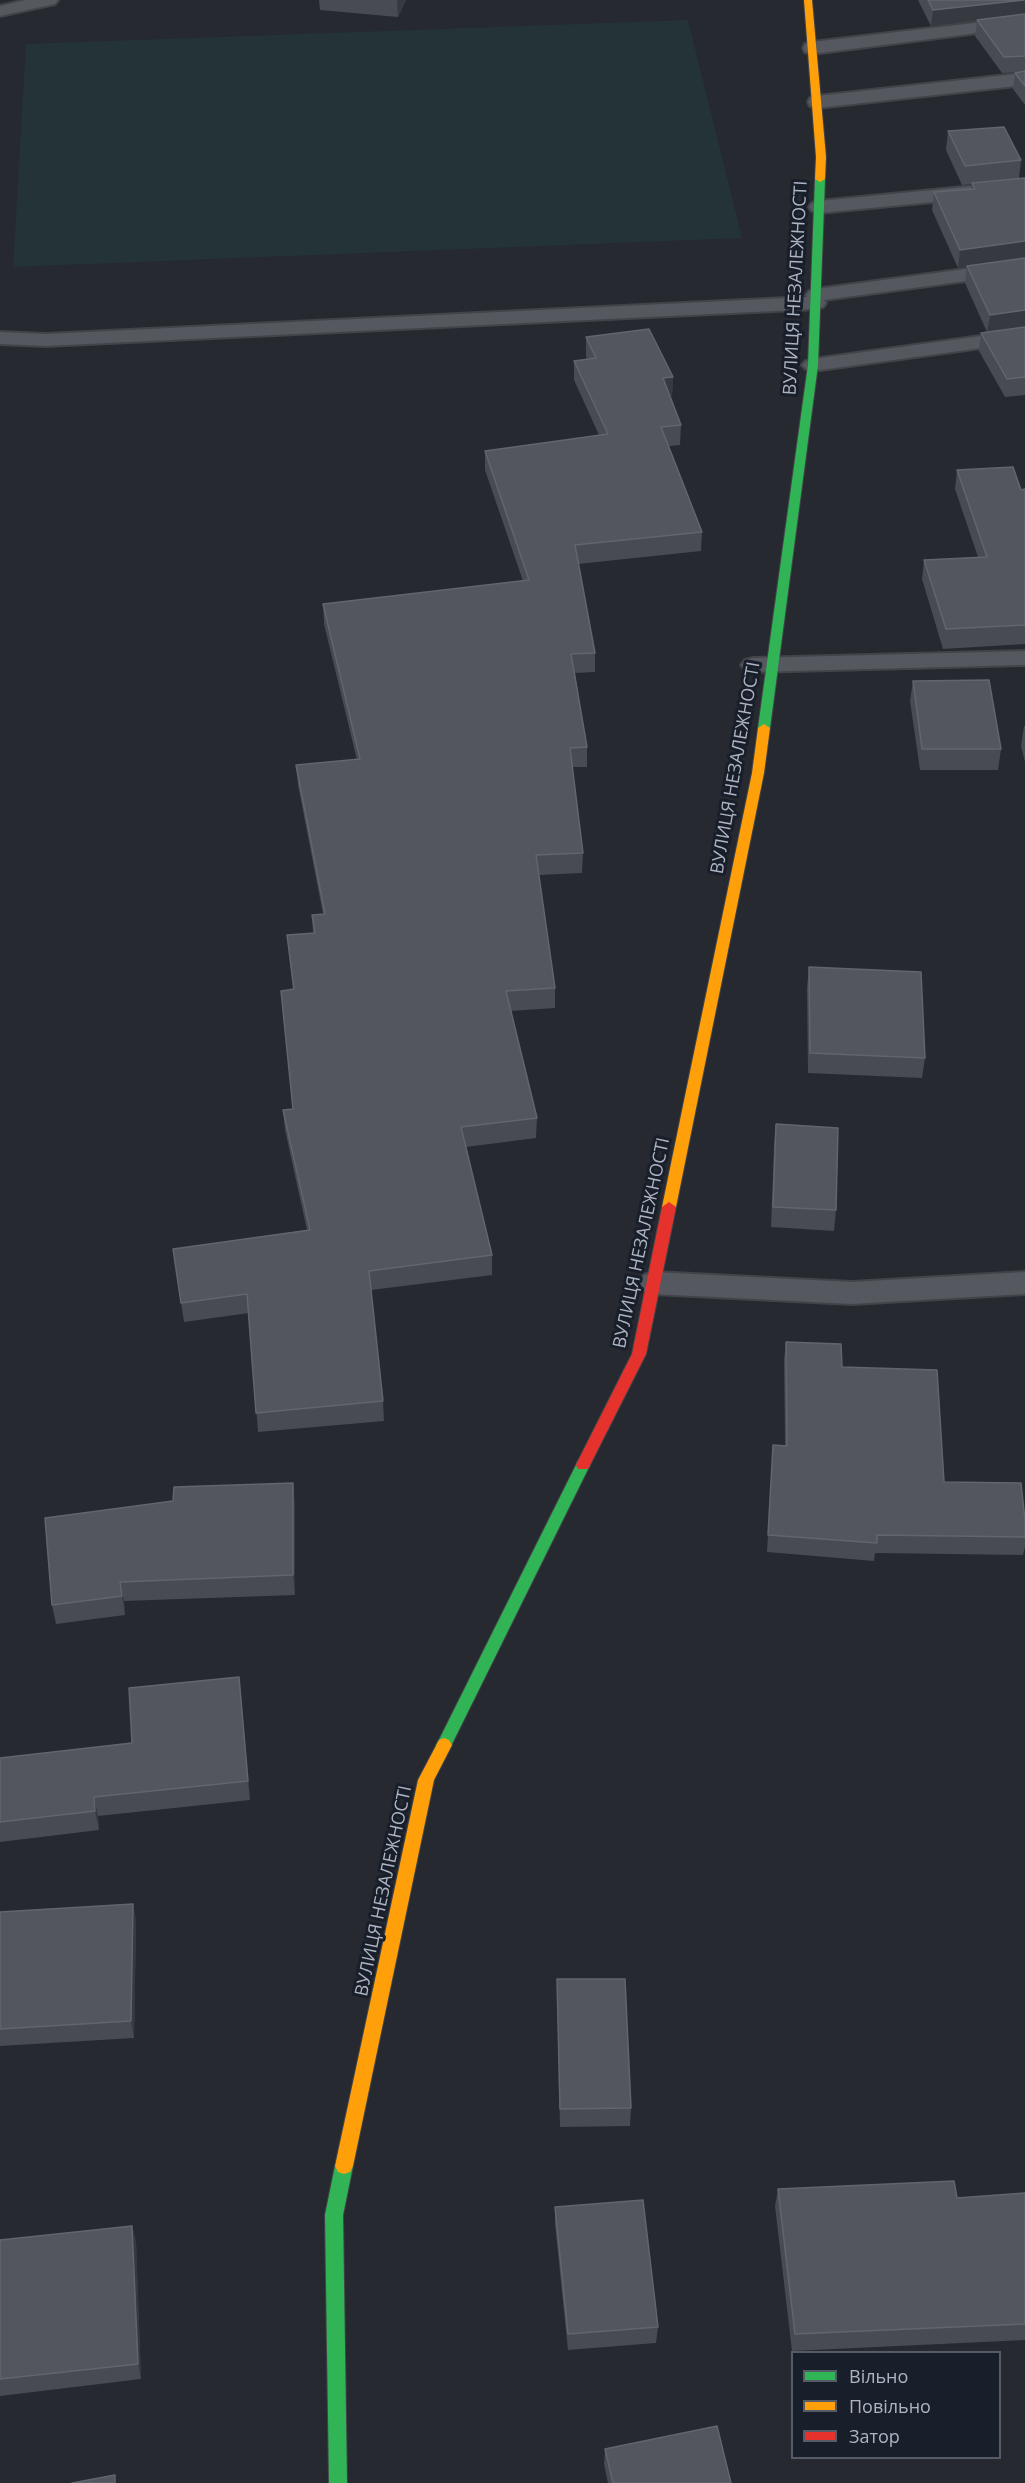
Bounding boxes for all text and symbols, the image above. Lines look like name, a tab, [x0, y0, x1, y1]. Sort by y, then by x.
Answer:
street label: ВУЛИЦЯ НЕЗАЛЕЖНОСТІ	[780, 180, 812, 396]
street label: ВУЛИЦЯ НЕЗАЛЕЖНОСТІ	[707, 660, 765, 876]
street label: ВУЛИЦЯ НЕЗАЛЕЖНОСТІ	[609, 1136, 675, 1350]
street label: ВУЛИЦЯ НЕЗАЛЕЖНОСТІ	[351, 1784, 417, 1998]
legend	[791, 2351, 1001, 2459]
text: Вільно	[849, 2364, 908, 2388]
text: Повільно	[849, 2394, 931, 2418]
text: Затор	[849, 2424, 900, 2448]

